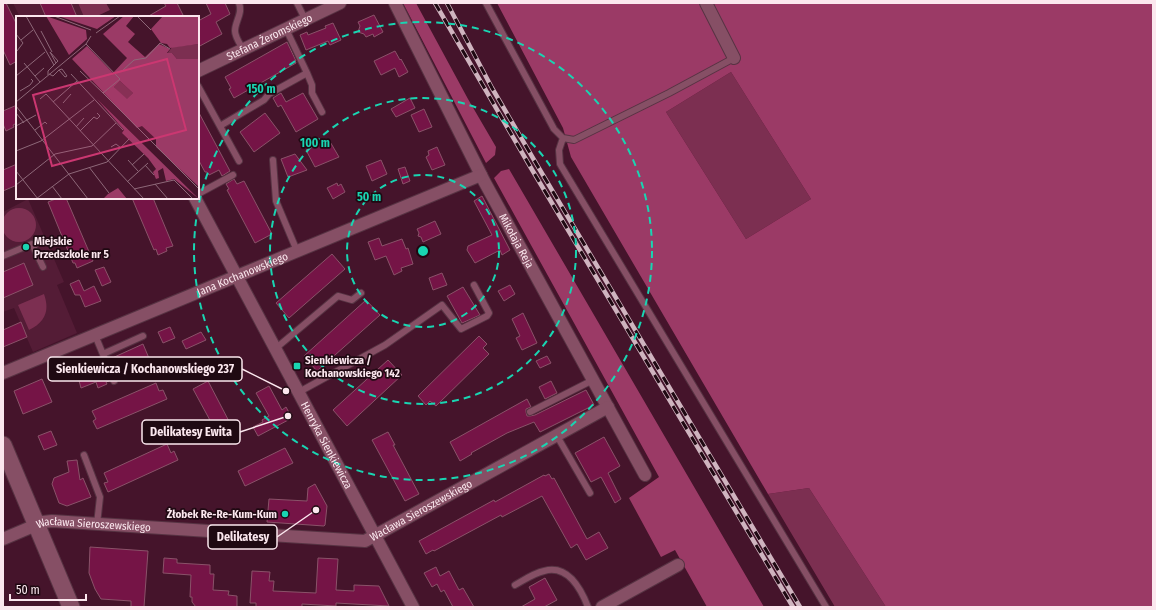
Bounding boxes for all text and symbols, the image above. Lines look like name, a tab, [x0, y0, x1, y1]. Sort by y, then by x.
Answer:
street label: Stefana Żeromskiego	[224, 11, 315, 63]
inset map	[16, 16, 199, 199]
text: 150 m	[246, 82, 276, 96]
text: 100 m	[300, 136, 330, 150]
text: 50 m	[357, 190, 381, 204]
street label: Mikołaja Reja	[497, 211, 537, 270]
place label: Miejskie Przedszkole nr 5	[34, 235, 109, 261]
marker: Miejskie Przedszkole nr 5	[21, 242, 31, 252]
centre of rings	[416, 244, 430, 258]
street label: Jana Kochanowskiego	[195, 249, 290, 299]
place label: Sienkiewicza / Kochanowskiego 142	[305, 354, 400, 380]
callout: Sienkiewicza / Kochanowskiego 237	[48, 357, 242, 381]
marker: Sienkiewicza / Kochanowskiego 142	[292, 361, 302, 371]
text: Sienkiewicza / Kochanowskiego 237	[56, 362, 234, 376]
street label: Henryka Sienkiewicza	[298, 399, 355, 491]
callout: Delikatesy Ewita	[142, 420, 240, 444]
text: Delikatesy Ewita	[150, 425, 232, 439]
street label: Wacława Sieroszewskiego	[367, 477, 475, 544]
place label: Żłobek Re-Re-Kum-Kum	[167, 508, 277, 521]
marker: Żłobek Re-Re-Kum-Kum	[280, 509, 290, 519]
street label: Wacława Sieroszewskiego	[34, 514, 151, 534]
callout: Delikatesy	[208, 525, 277, 549]
text: Delikatesy	[217, 530, 269, 544]
scale bar	[10, 576, 86, 602]
text: 50 m	[16, 583, 40, 597]

